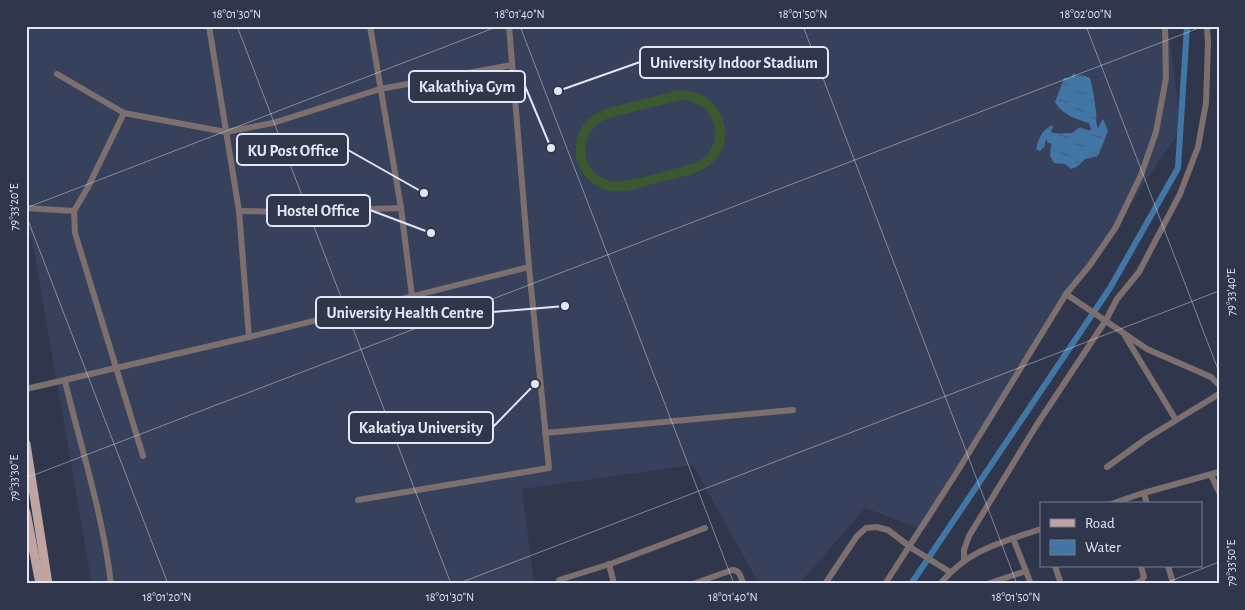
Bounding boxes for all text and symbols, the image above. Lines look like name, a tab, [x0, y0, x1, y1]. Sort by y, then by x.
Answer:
text: 18°01'30"N	[213, 8, 261, 20]
text: 18°01'40"N	[495, 8, 545, 20]
text: 18°01'50"N	[779, 8, 827, 20]
text: 18°02'00"N	[1060, 8, 1112, 20]
callout: University Indoor Stadium	[640, 47, 828, 78]
text: University Indoor Stadium	[650, 55, 818, 72]
callout: Kakathiya Gym	[409, 71, 525, 102]
text: Kakathiya Gym	[419, 79, 515, 96]
callout: KU Post Office	[237, 134, 348, 165]
text: KU Post Office	[248, 143, 339, 159]
text: 79°33'20"E	[8, 183, 20, 230]
callout: Hostel Office	[267, 195, 370, 226]
text: Hostel Office	[276, 203, 360, 219]
text: 79°33'40"E	[1225, 268, 1237, 316]
callout: University Health Centre	[316, 297, 493, 328]
text: University Health Centre	[326, 305, 484, 322]
callout: Kakatiya University	[349, 412, 493, 443]
text: Kakatiya University	[359, 420, 484, 437]
text: 79°33'30"E	[8, 455, 20, 501]
legend	[1040, 502, 1202, 568]
text: Road	[1085, 516, 1115, 531]
text: Water	[1085, 540, 1121, 555]
text: 79°33'50"E	[1225, 540, 1237, 586]
text: 18°01'20"N	[142, 591, 192, 603]
text: 18°01'30"N	[426, 591, 474, 603]
text: 18°01'40"N	[708, 591, 758, 603]
text: 18°01'50"N	[992, 591, 1040, 603]

